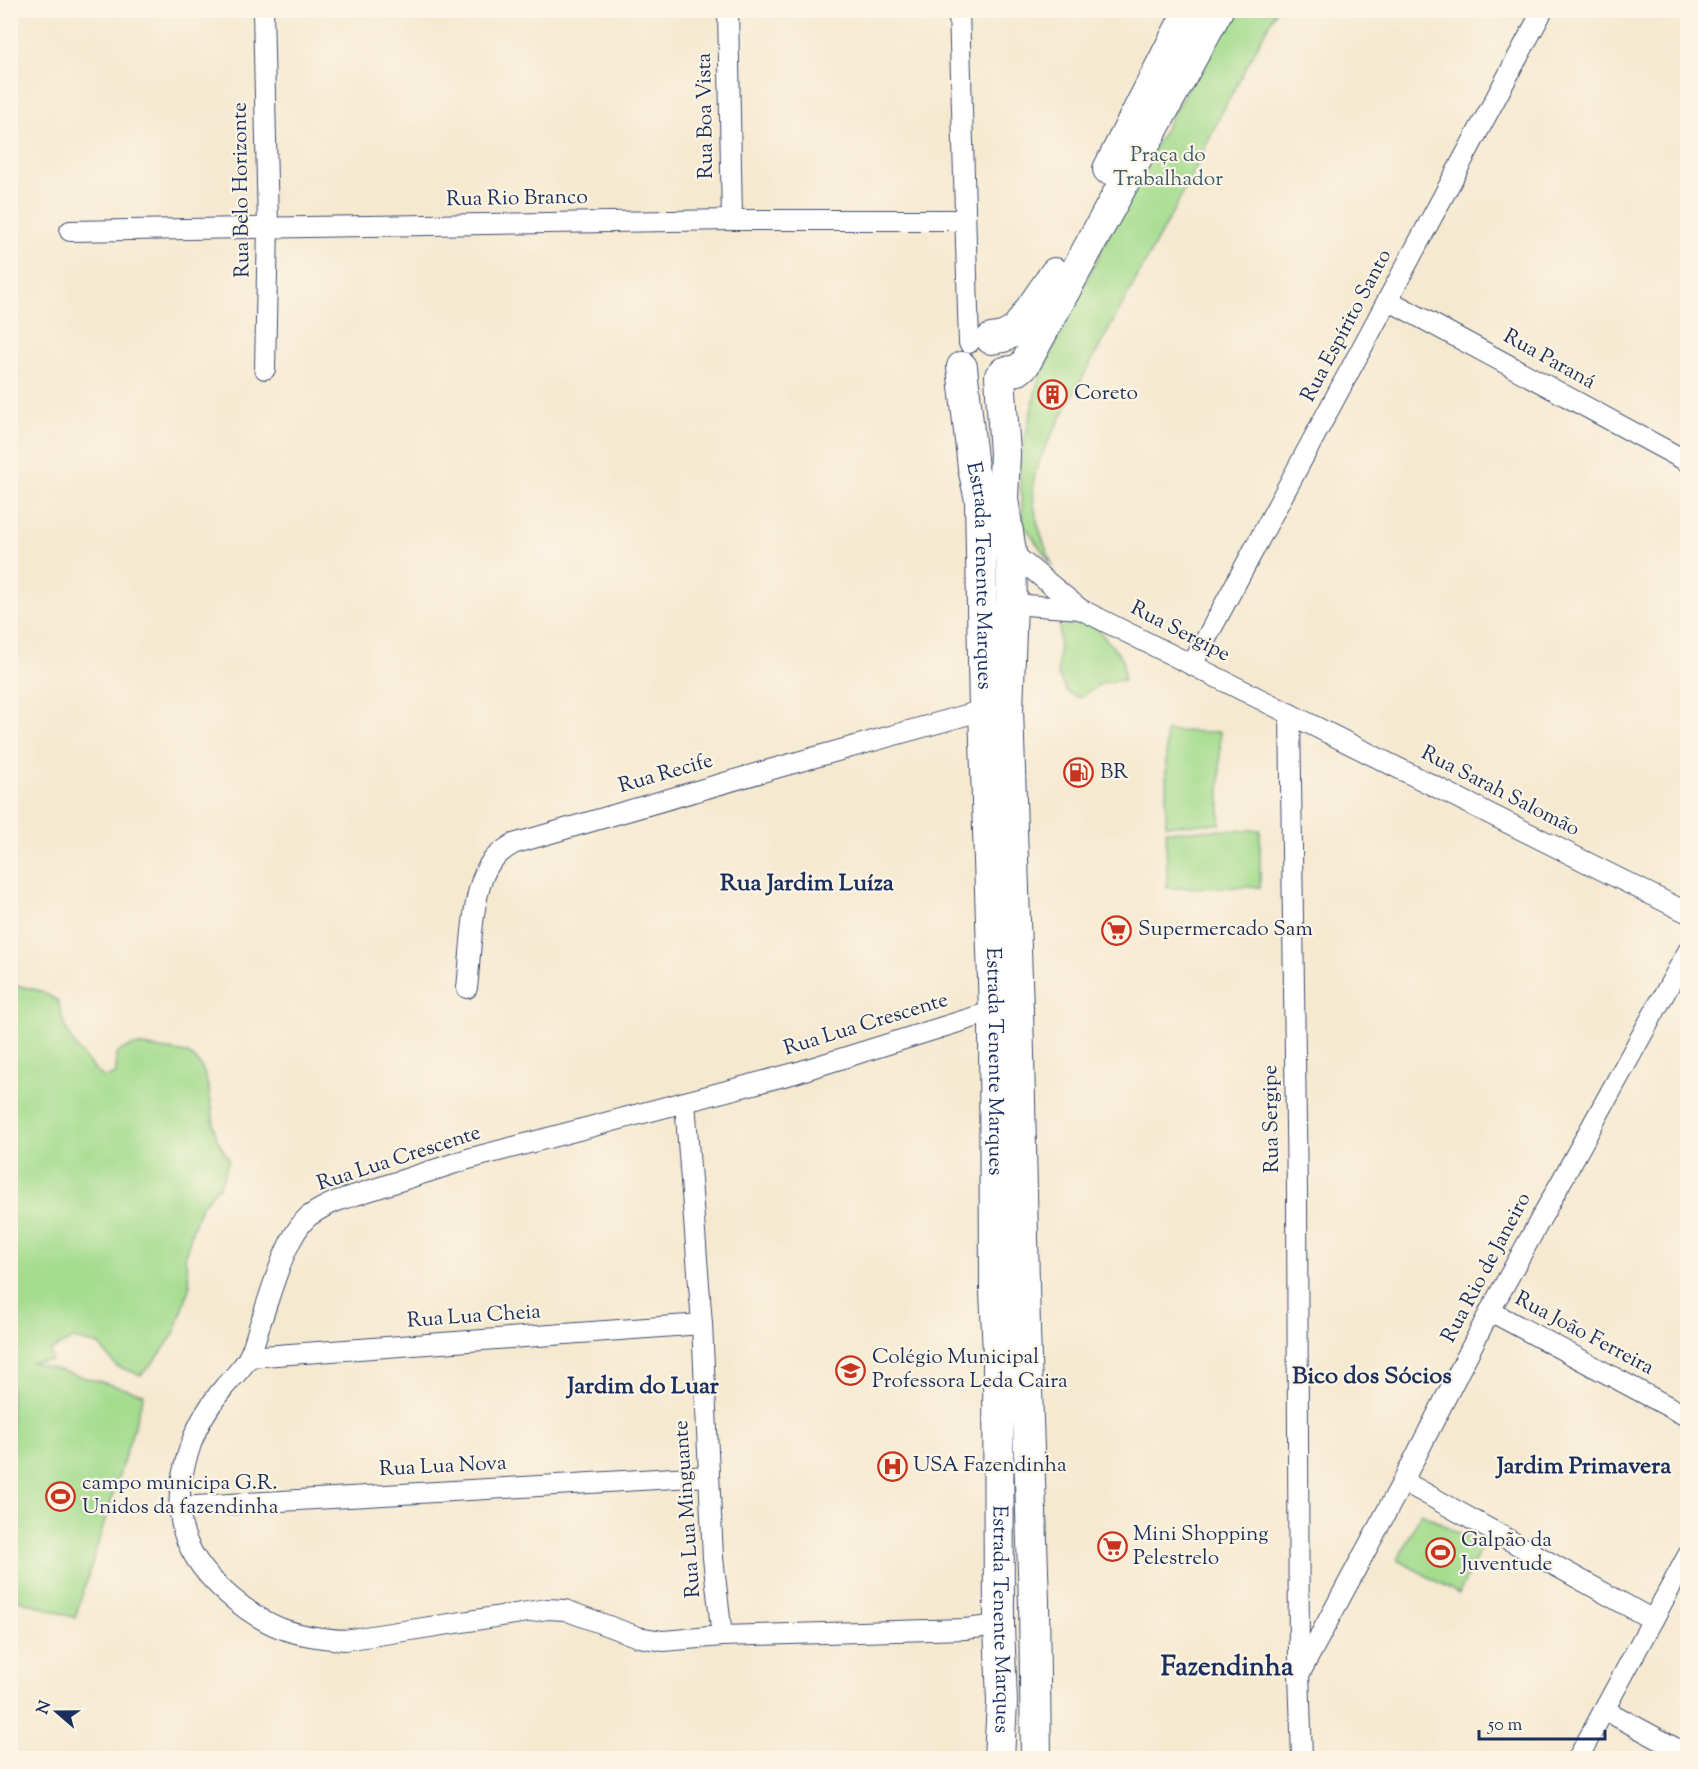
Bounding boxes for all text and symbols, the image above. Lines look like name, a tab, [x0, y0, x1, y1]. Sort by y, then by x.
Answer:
street label: Rua Boa Vista	[690, 52, 722, 179]
street label: Rua Belo Horizonte	[225, 102, 259, 278]
park label: Praça do Trabalhador	[1113, 141, 1223, 195]
street label: Rua Rio Branco	[446, 183, 588, 215]
street label: Rua Espírito Santo	[1294, 244, 1400, 408]
street label: Rua Paraná	[1497, 322, 1601, 398]
building icon: Coreto	[1037, 378, 1069, 410]
place label: Coreto	[1074, 379, 1138, 409]
street label: Estrada Tenente Marques	[957, 459, 999, 690]
street label: Rua Sergipe	[1125, 594, 1235, 670]
street label: Rua Sarah Salomão	[1415, 739, 1585, 845]
street label: Rua Recife	[615, 746, 717, 802]
fuel station icon: BR	[1063, 757, 1095, 789]
place label: BR	[1100, 758, 1128, 788]
district label: Rua Jardim Luíza	[720, 867, 895, 901]
supermarket icon: Supermercado Sam	[1101, 914, 1133, 946]
place label: Supermercado Sam	[1138, 915, 1313, 945]
street label: Estrada Tenente Marques	[977, 947, 1010, 1176]
street label: Rua Lua Crescente	[780, 986, 952, 1064]
street label: Rua Sergipe	[1256, 1065, 1288, 1173]
street label: Rua Lua Crescente	[313, 1118, 485, 1200]
street label: Rua Rio de Janeiro	[1435, 1187, 1539, 1349]
street label: Rua João Ferreira	[1509, 1285, 1659, 1383]
street label: Rua Lua Cheia	[406, 1297, 542, 1337]
place label: Colégio Municipal Professora Leda Caira	[872, 1343, 1068, 1397]
school or university icon: Colégio Municipal Professora Leda Caira	[835, 1354, 867, 1386]
district label: Bico dos Sócios	[1292, 1360, 1452, 1394]
district label: Jardim do Luar	[565, 1370, 720, 1404]
street label: Rua Lua Minguante	[667, 1419, 709, 1599]
street label: Rua Lua Nova	[378, 1449, 508, 1485]
hospital icon: USA Fazendinha	[876, 1450, 908, 1482]
district label: Jardim Primavera	[1495, 1450, 1672, 1484]
place label: USA Fazendinha	[913, 1451, 1067, 1481]
place label: campo municipa G.R. Unidos da fazendinha	[82, 1469, 279, 1523]
sports icon: campo municipa G.R. Unidos da fazendinha	[45, 1480, 77, 1512]
street label: Estrada Tenente Marques	[984, 1505, 1017, 1734]
place label: Mini Shopping Pelestrelo	[1133, 1520, 1269, 1574]
place label: Galpão da Juventude	[1460, 1526, 1552, 1580]
supermarket icon: Mini Shopping Pelestrelo	[1096, 1531, 1128, 1563]
sports icon: Galpão da Juventude	[1424, 1537, 1456, 1569]
district label: Fazendinha	[1161, 1649, 1294, 1688]
north arrow	[27, 1682, 87, 1742]
text: N	[32, 1698, 58, 1718]
scale bar	[1479, 1703, 1605, 1741]
text: 50 m	[1487, 1713, 1523, 1739]

